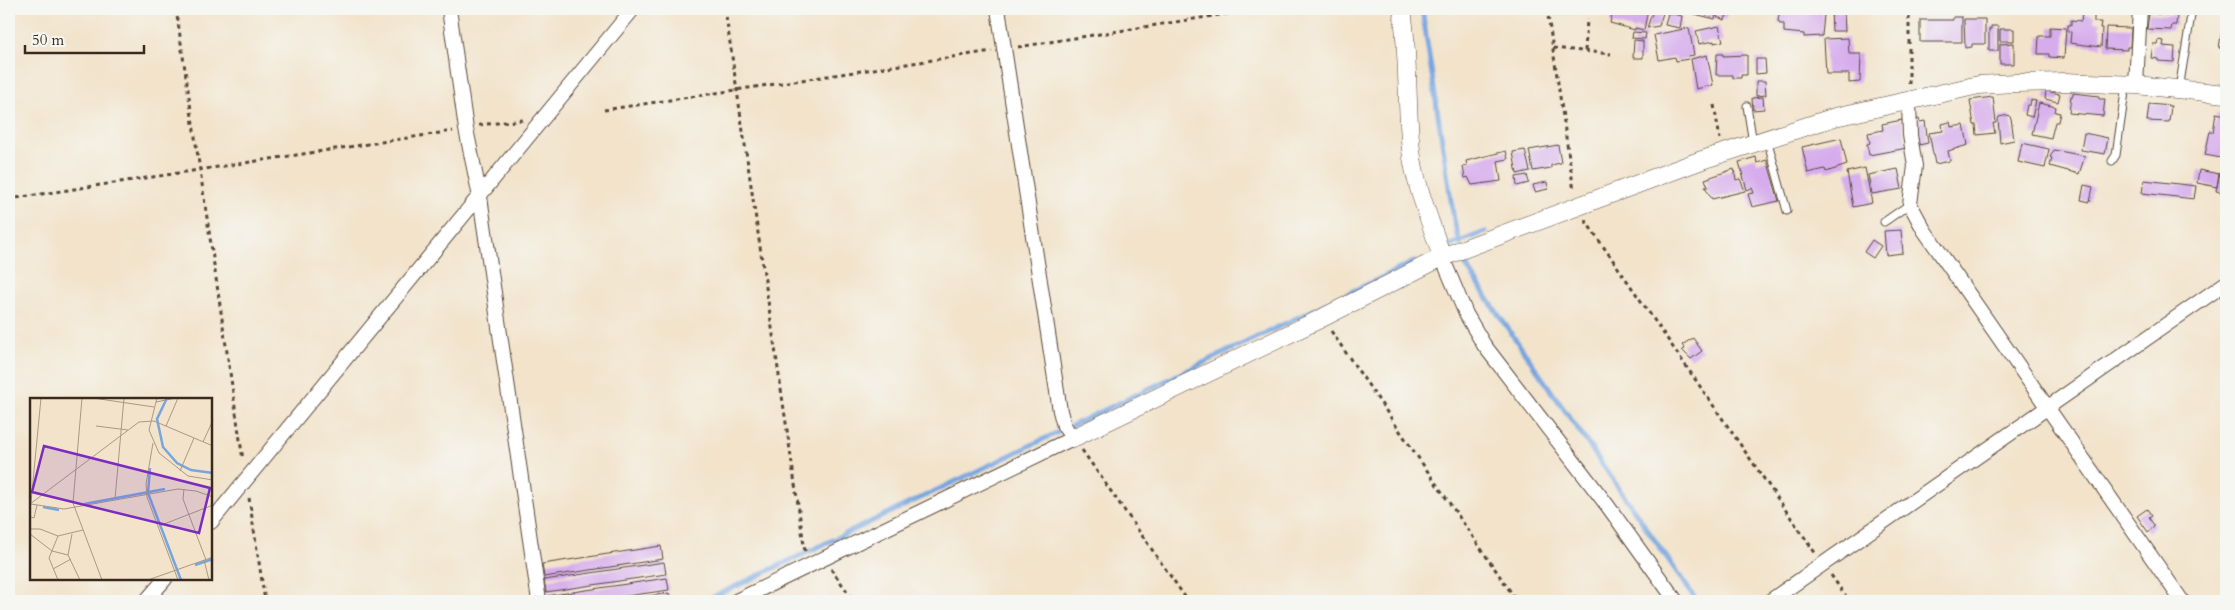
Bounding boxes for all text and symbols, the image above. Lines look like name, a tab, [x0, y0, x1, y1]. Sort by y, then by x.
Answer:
scale bar	[25, 22, 144, 54]
text: 50 m	[32, 30, 64, 50]
inset map	[30, 398, 212, 580]

